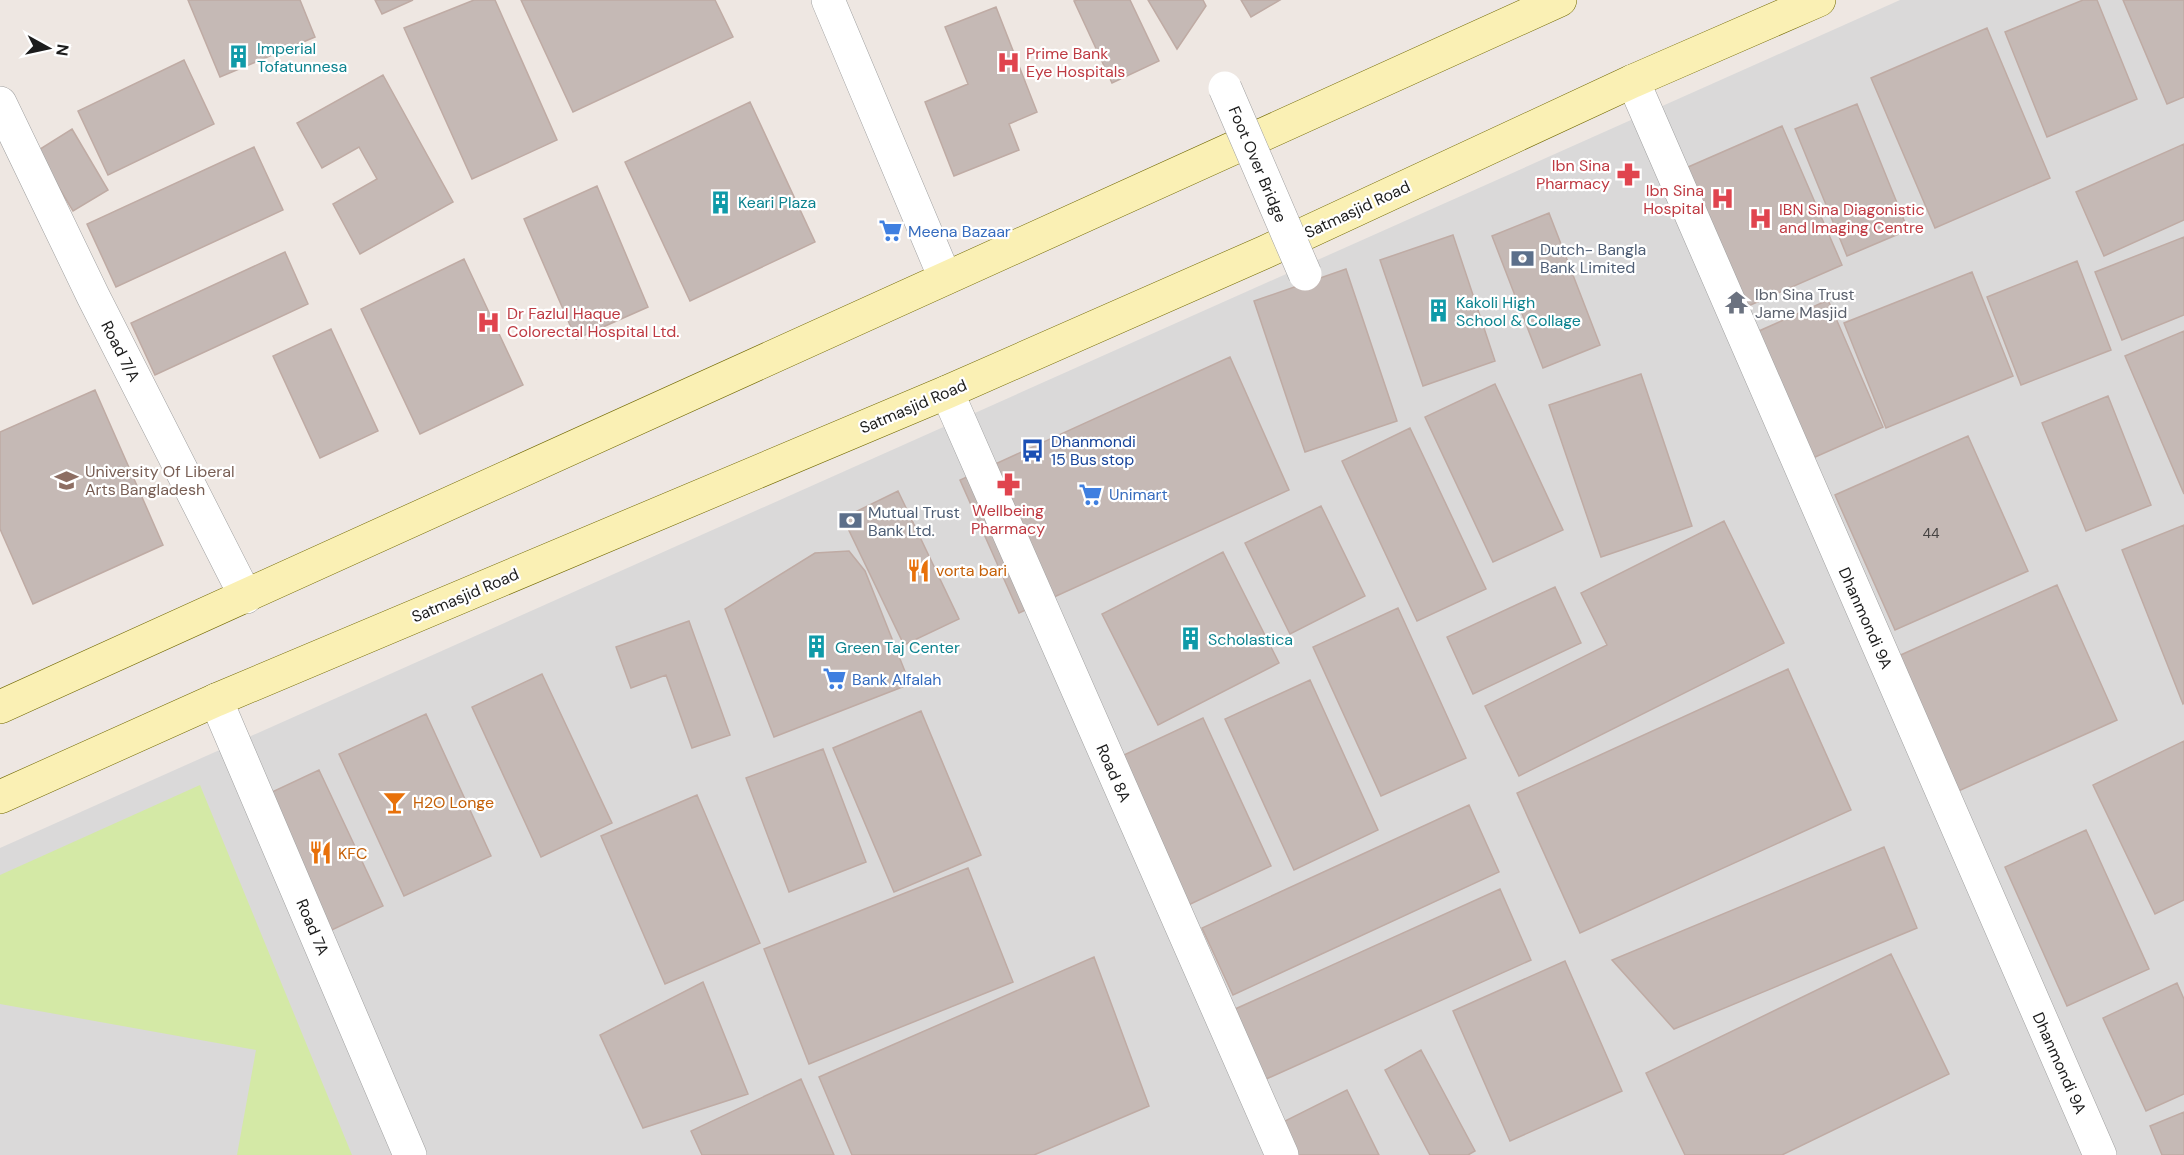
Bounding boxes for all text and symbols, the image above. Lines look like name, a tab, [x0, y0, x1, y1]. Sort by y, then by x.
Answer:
north arrow	[18, 18, 78, 78]
place label: Imperial Tofatunnesa	[257, 38, 347, 77]
text: N	[51, 43, 74, 57]
place label: Prime Bank Eye Hospitals	[1026, 43, 1125, 82]
building icon: Imperial Tofatunnesa	[226, 44, 252, 70]
hospital icon: Prime Bank Eye Hospitals	[995, 49, 1021, 75]
street label: Foot Over Bridge	[1224, 103, 1291, 225]
place label: Ibn Sina Pharmacy	[1536, 155, 1610, 194]
pharmacy icon: Ibn Sina Pharmacy	[1615, 161, 1641, 187]
street label: Satmasjid Road	[1301, 176, 1413, 243]
place label: Ibn Sina Hospital	[1643, 180, 1704, 219]
hospital icon: Ibn Sina Hospital	[1709, 186, 1735, 212]
building icon: Keari Plaza	[707, 189, 733, 215]
place label: Keari Plaza	[738, 192, 816, 213]
place label: IBN Sina Diagonistic and Imaging Centre	[1779, 199, 1925, 238]
hospital icon: IBN Sina Diagonistic and Imaging Centre	[1748, 205, 1774, 231]
supermarket icon: Meena Bazaar	[877, 218, 903, 244]
place label: Meena Bazaar	[908, 221, 1011, 242]
place label: Dutch- Bangla Bank Limited	[1540, 239, 1646, 278]
bank icon: Dutch- Bangla Bank Limited	[1509, 245, 1535, 271]
place label: Ibn Sina Trust Jame Masjid	[1755, 284, 1855, 323]
temple icon: Ibn Sina Trust Jame Masjid	[1724, 290, 1750, 316]
place label: Kakoli High School & Collage	[1456, 292, 1581, 331]
building icon: Kakoli High School & Collage	[1425, 298, 1451, 324]
place label: Dr Fazlul Haque Colorectal Hospital Ltd.	[507, 303, 679, 342]
hospital icon: Dr Fazlul Haque Colorectal Hospital Ltd.	[476, 309, 502, 335]
street label: Road 7/A	[96, 317, 145, 386]
street label: Satmasjid Road	[856, 374, 970, 438]
place label: Dhanmondi 15 Bus stop	[1051, 431, 1136, 470]
bus stop icon: Dhanmondi 15 Bus stop	[1020, 437, 1046, 463]
place label: University Of Liberal Arts Bangladesh	[85, 461, 235, 500]
school or university icon: University Of Liberal Arts Bangladesh	[54, 467, 80, 493]
pharmacy icon: Wellbeing Pharmacy	[995, 472, 1021, 498]
supermarket icon: Unimart	[1078, 481, 1104, 507]
place label: Unimart	[1109, 484, 1168, 505]
place label: Wellbeing Pharmacy	[971, 500, 1045, 539]
place label: Mutual Trust Bank Ltd.	[868, 502, 960, 541]
bank icon: Mutual Trust Bank Ltd.	[837, 508, 863, 534]
house number: 44	[1923, 524, 1940, 542]
restaurant icon: vorta bari	[905, 557, 931, 583]
place label: vorta bari	[936, 560, 1007, 581]
street label: Satmasjid Road	[408, 563, 522, 627]
street label: Dhanmondi 9A	[1834, 564, 1897, 673]
building icon: Scholastica	[1177, 626, 1203, 652]
place label: Scholastica	[1208, 629, 1293, 650]
building icon: Green Taj Center	[804, 634, 830, 660]
place label: Green Taj Center	[835, 637, 960, 658]
supermarket icon: Bank Alfalah	[821, 666, 847, 692]
place label: Bank Alfalah	[852, 669, 941, 690]
street label: Road 8A	[1091, 741, 1136, 806]
bar icon: H2O Longe	[382, 789, 408, 815]
place label: H2O Longe	[413, 792, 494, 813]
restaurant icon: KFC	[307, 840, 333, 866]
place label: KFC	[338, 843, 367, 864]
street label: Road 7A	[291, 896, 334, 959]
street label: Dhanmondi 9A	[2028, 1009, 2091, 1118]

